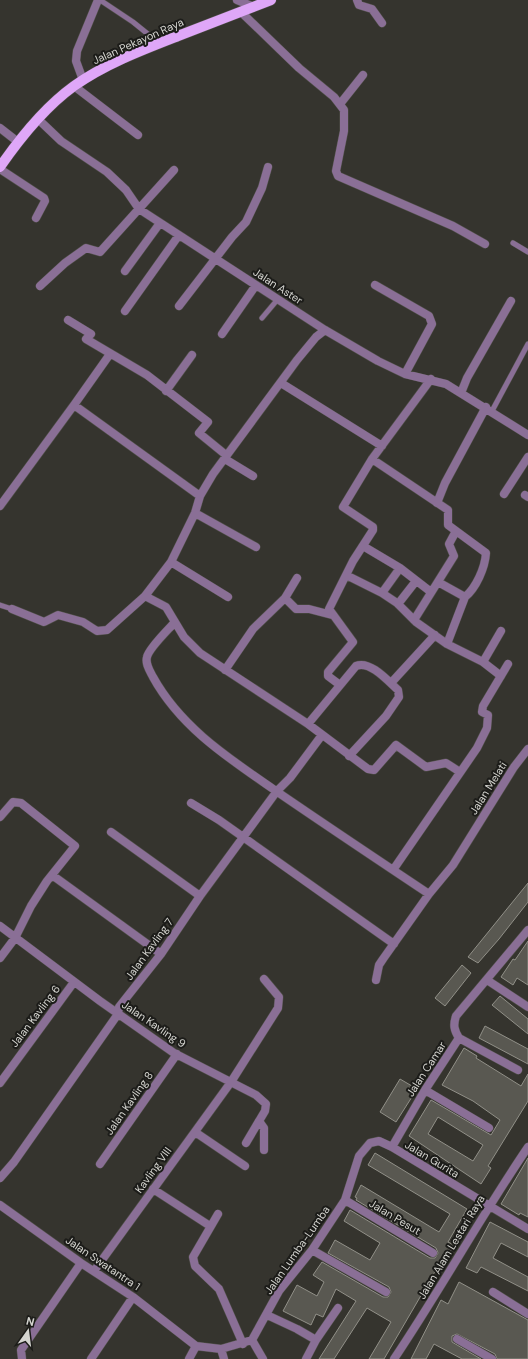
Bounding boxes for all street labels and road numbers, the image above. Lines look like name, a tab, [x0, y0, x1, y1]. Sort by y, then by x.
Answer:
street label: Jalan Pekayon Raya	[90, 15, 186, 67]
street label: Jalan Aster	[251, 265, 305, 307]
street label: Jalan Melati	[466, 759, 510, 817]
street label: Jalan Kavling 7	[122, 915, 176, 983]
street label: Jalan Kavling 6	[7, 982, 63, 1050]
street label: Jalan Kavling 9	[119, 997, 189, 1051]
street label: Jalan Camar	[403, 1039, 449, 1099]
street label: Jalan Kavling 8	[102, 1069, 156, 1137]
street label: Jalan Gurita	[402, 1137, 462, 1181]
street label: Kavling VIII	[132, 1144, 174, 1196]
street label: Jalan Alam Lestari Raya	[414, 1193, 488, 1301]
street label: Jalan Pesut	[367, 1196, 423, 1238]
street label: Jalan Lumba-Lumba	[261, 1203, 333, 1297]
street label: Jalan Swatantra 1	[63, 1233, 143, 1293]

